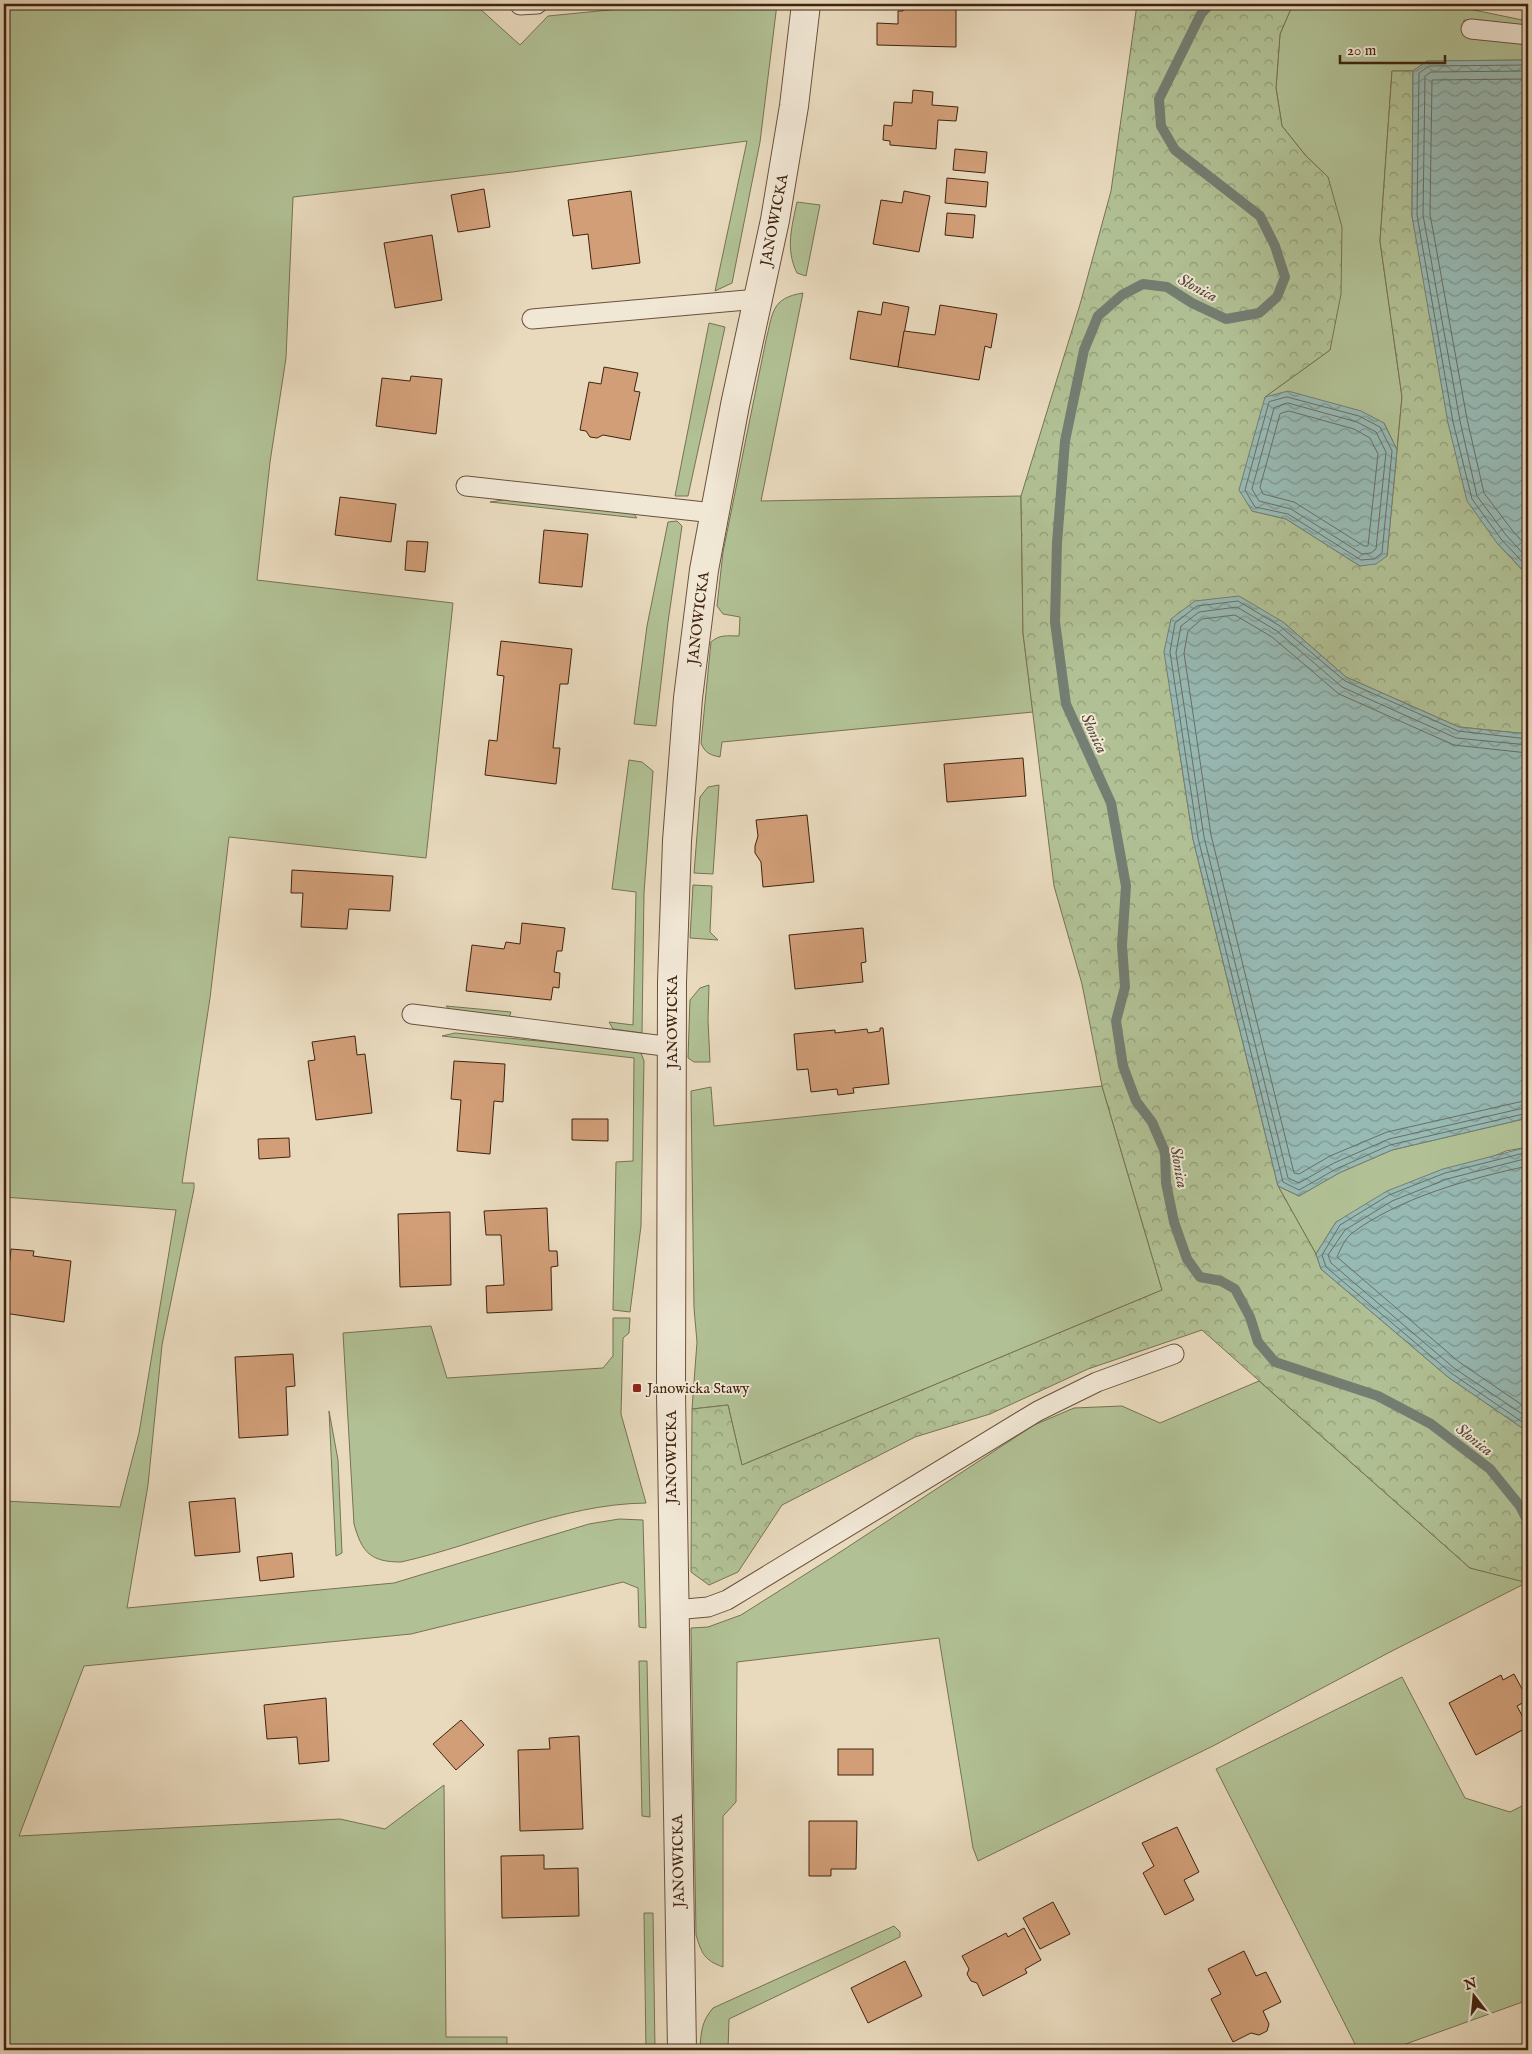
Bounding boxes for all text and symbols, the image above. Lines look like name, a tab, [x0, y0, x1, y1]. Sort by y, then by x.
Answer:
scale bar	[1340, 32, 1444, 64]
text: 20 m	[1347, 41, 1377, 60]
street label: JANOWICKA	[756, 172, 793, 270]
water label: Słonica	[1174, 270, 1220, 307]
street label: JANOWICKA	[683, 570, 714, 668]
water label: Słonica	[1075, 711, 1111, 757]
street label: JANOWICKA	[663, 974, 682, 1071]
water label: Słonica	[1165, 1145, 1192, 1190]
place label: Janowicka Stawy	[645, 1379, 750, 1398]
marker: Janowicka Stawy	[631, 1382, 643, 1394]
street label: JANOWICKA	[662, 1409, 681, 1506]
water label: Słonica	[1451, 1420, 1496, 1461]
street label: JANOWICKA	[668, 1813, 689, 1910]
north arrow	[1450, 1972, 1500, 2022]
text: N	[1461, 1974, 1479, 1995]

